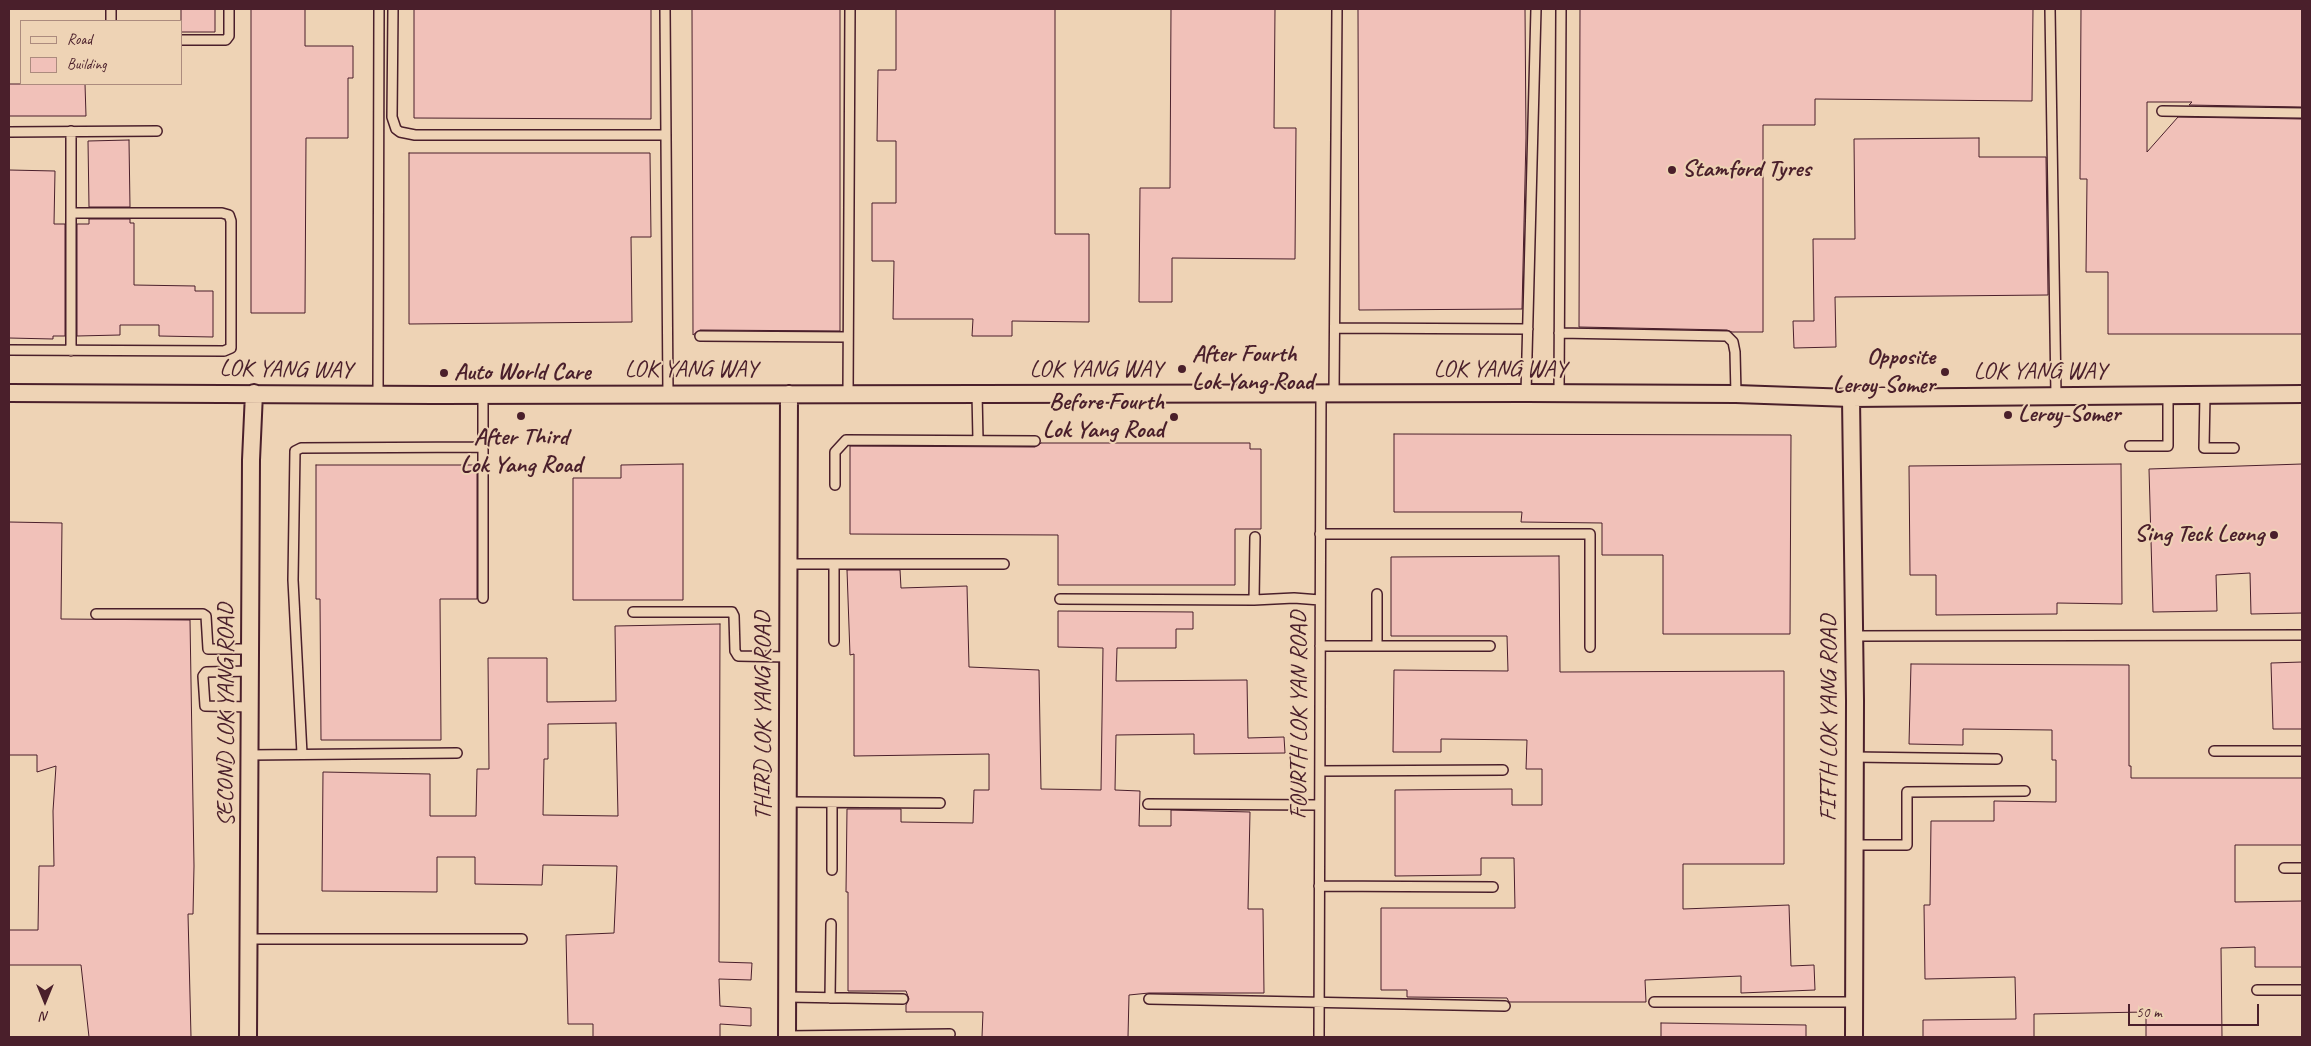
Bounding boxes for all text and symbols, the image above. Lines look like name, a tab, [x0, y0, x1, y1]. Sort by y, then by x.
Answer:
legend	[20, 20, 182, 85]
text: Road	[67, 30, 92, 49]
text: Building	[67, 55, 106, 74]
place label: Stamford Tyres	[1682, 156, 1811, 184]
marker: Stamford Tyres	[1666, 164, 1678, 176]
place label: After Fourth Lok Yang Road	[1192, 341, 1313, 397]
place label: Opposite Leroy-Somer	[1833, 344, 1935, 400]
street label: LOK YANG WAY	[219, 354, 353, 386]
street label: LOK YANG WAY	[624, 356, 758, 384]
street label: LOK YANG WAY	[1029, 356, 1163, 384]
street label: LOK YANG WAY	[1433, 356, 1567, 384]
street label: LOK YANG WAY	[1973, 358, 2107, 386]
place label: Auto World Care	[454, 359, 590, 387]
marker: After Fourth Lok Yang Road	[1176, 363, 1188, 375]
marker: Opposite Leroy-Somer	[1939, 366, 1951, 378]
marker: Auto World Care	[438, 367, 450, 379]
place label: Before Fourth Lok Yang Road	[1043, 389, 1164, 445]
place label: Leroy-Somer	[2018, 401, 2120, 429]
marker: Leroy-Somer	[2002, 409, 2014, 421]
marker: After Third Lok Yang Road	[515, 410, 527, 422]
marker: Before Fourth Lok Yang Road	[1168, 411, 1180, 423]
place label: After Third Lok Yang Road	[460, 424, 582, 480]
place label: Sing Teck Leong	[2134, 521, 2264, 549]
marker: Sing Teck Leong	[2268, 529, 2280, 541]
street label: SECOND LOK YANG ROAD	[213, 603, 241, 827]
street label: THIRD LOK YANG ROAD	[750, 611, 778, 821]
street label: FOURTH LOK YAN ROAD	[1286, 611, 1314, 819]
street label: FIFTH LOK YANG ROAD	[1816, 615, 1844, 821]
north arrow	[20, 976, 70, 1026]
scale bar	[2131, 994, 2262, 1026]
text: 50 m	[2136, 1003, 2162, 1022]
text: N	[41, 1008, 49, 1025]

